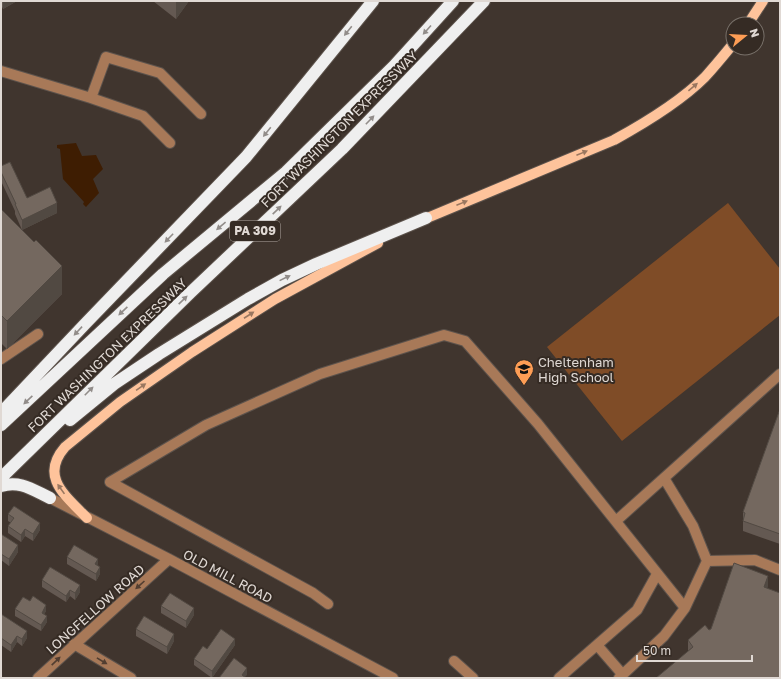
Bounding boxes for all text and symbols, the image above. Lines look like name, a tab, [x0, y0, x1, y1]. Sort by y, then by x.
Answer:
north arrow	[725, 16, 765, 56]
one-way arrow	[422, 25, 431, 35]
one-way arrow	[344, 26, 353, 37]
text: N	[748, 27, 762, 39]
street label: FORT WASHINGTON EXPRESSWAY	[257, 47, 421, 211]
one-way arrow	[687, 83, 698, 91]
one-way arrow	[365, 115, 375, 125]
one-way arrow	[262, 127, 271, 138]
one-way arrow	[576, 150, 588, 157]
one-way arrow	[456, 200, 467, 206]
one-way arrow	[272, 206, 282, 215]
one-way arrow	[216, 221, 227, 230]
road number: PA 309	[230, 221, 280, 241]
one-way arrow	[164, 233, 173, 243]
street label: FORT WASHINGTON EXPRESSWAY	[24, 274, 190, 435]
one-way arrow	[279, 275, 291, 281]
one-way arrow	[178, 295, 188, 305]
one-way arrow	[119, 306, 128, 315]
one-way arrow	[244, 311, 254, 319]
one-way arrow	[73, 326, 83, 336]
place label: Cheltenham High School	[538, 354, 614, 385]
school or university icon: Cheltenham High School	[513, 358, 535, 386]
one-way arrow	[136, 383, 147, 391]
one-way arrow	[85, 386, 94, 396]
one-way arrow	[23, 395, 33, 405]
one-way arrow	[57, 484, 65, 494]
street label: OLD MILL ROAD	[181, 546, 275, 606]
street label: LONGFELLOW ROAD	[43, 561, 147, 657]
one-way arrow	[135, 580, 145, 589]
scale bar	[637, 637, 752, 663]
text: 50 m	[643, 643, 671, 658]
one-way arrow	[51, 656, 61, 666]
one-way arrow	[96, 658, 108, 665]

